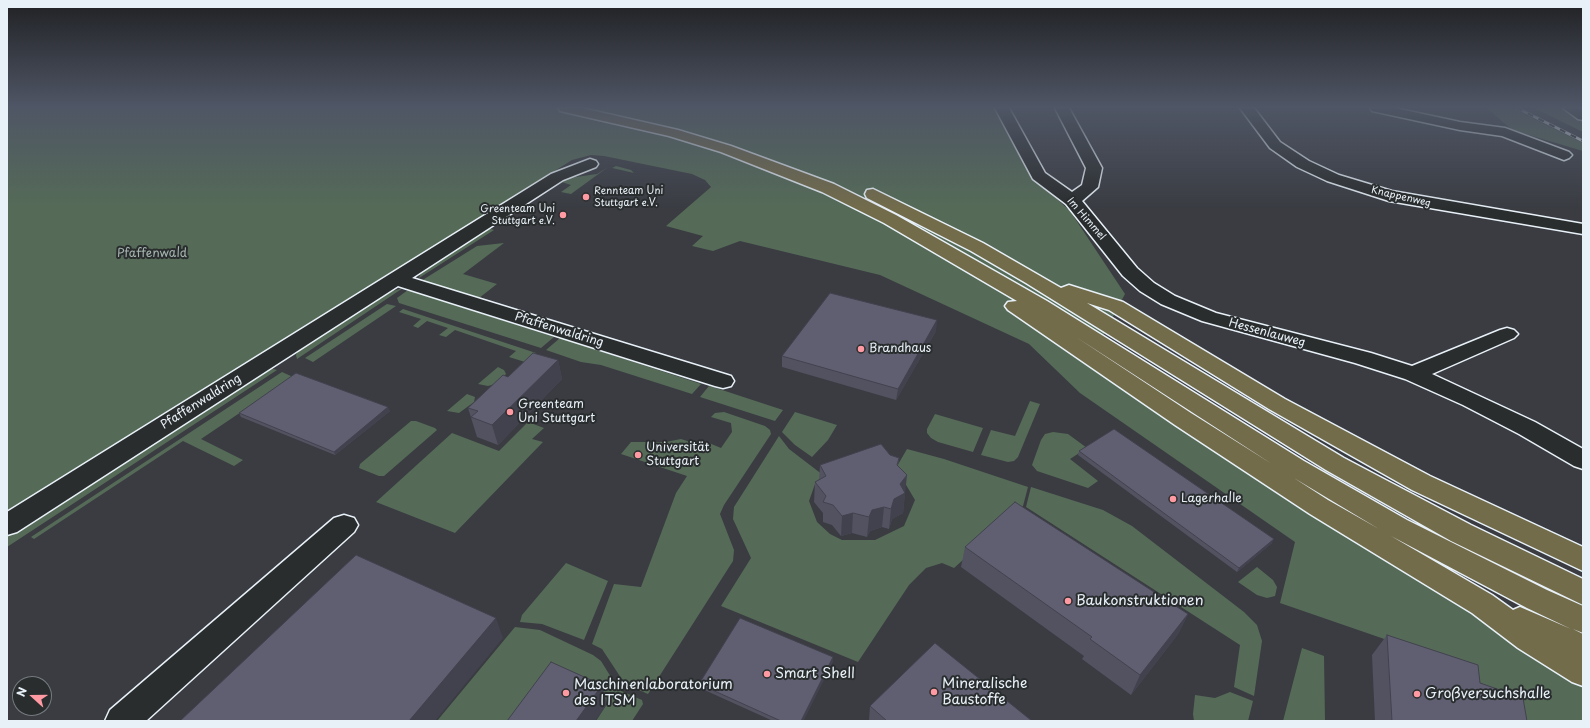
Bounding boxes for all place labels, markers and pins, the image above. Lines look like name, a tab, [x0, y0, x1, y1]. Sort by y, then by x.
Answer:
place label: Rennteam Uni Stuttgart e.V.	[594, 185, 663, 208]
marker: Rennteam Uni Stuttgart e.V.	[581, 192, 591, 202]
place label: Greenteam Uni Stuttgart e.V.	[480, 203, 555, 226]
marker: Greenteam Uni Stuttgart e.V.	[558, 210, 568, 220]
place label: Brandhaus	[869, 342, 931, 356]
marker: Brandhaus	[856, 344, 866, 354]
place label: Greenteam Uni Stuttgart	[518, 398, 595, 426]
marker: Greenteam Uni Stuttgart	[505, 407, 515, 417]
place label: Universität Stuttgart	[646, 441, 710, 469]
marker: Universität Stuttgart	[633, 450, 643, 460]
place label: Lagerhalle	[1181, 492, 1242, 506]
marker: Lagerhalle	[1168, 494, 1178, 504]
place label: Baukonstruktionen	[1076, 593, 1204, 609]
marker: Baukonstruktionen	[1063, 596, 1073, 606]
place label: Smart Shell	[775, 666, 855, 682]
marker: Smart Shell	[762, 669, 772, 679]
place label: Mineralische Baustoffe	[942, 676, 1027, 708]
place label: Maschinenlaboratorium des ITSM	[574, 677, 733, 710]
place label: Großversuchshalle	[1425, 686, 1551, 702]
marker: Mineralische Baustoffe	[929, 687, 939, 697]
marker: Maschinenlaboratorium des ITSM	[561, 688, 571, 698]
marker: Großversuchshalle	[1412, 689, 1422, 699]

